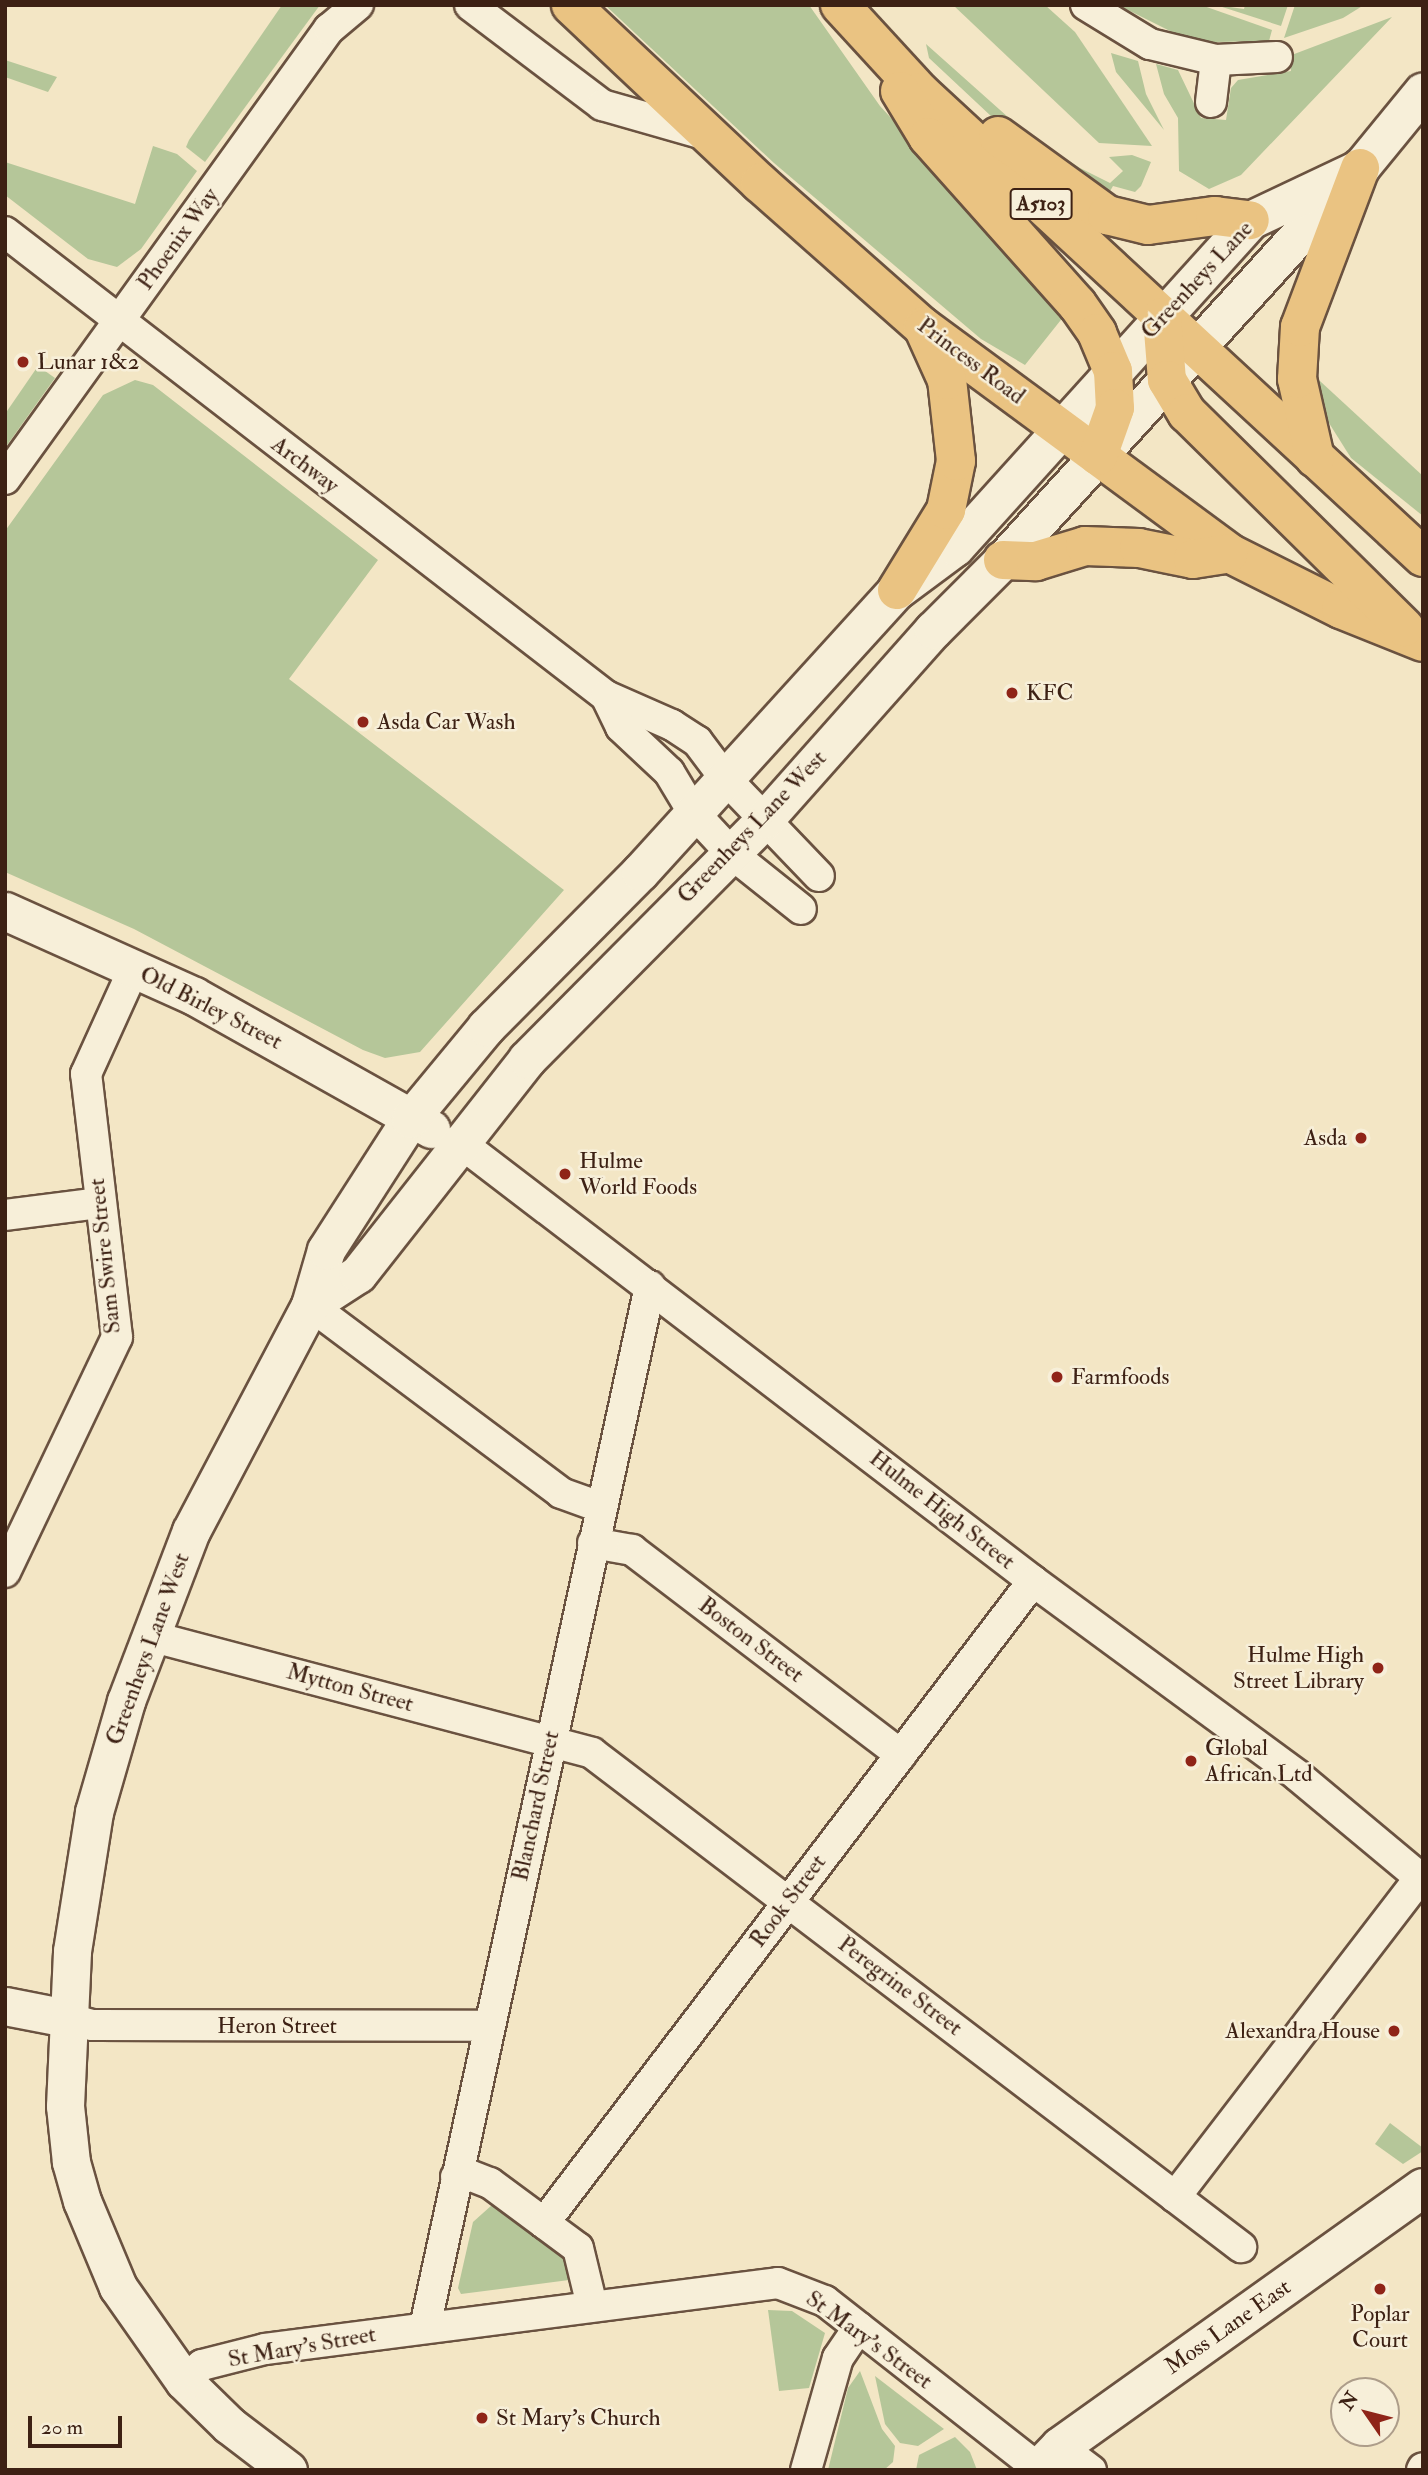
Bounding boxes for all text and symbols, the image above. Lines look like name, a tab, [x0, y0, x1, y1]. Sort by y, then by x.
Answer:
street label: Phoenix Way	[132, 182, 224, 296]
road number: A5103	[1010, 186, 1072, 222]
street label: Greenheys Lane	[1135, 215, 1259, 345]
street label: Princess Road	[912, 312, 1030, 410]
place label: Lunar 1&2	[37, 348, 139, 376]
marker: Lunar 1&2	[15, 354, 31, 370]
street label: Archway	[266, 431, 344, 499]
place label: KFC	[1026, 679, 1073, 707]
marker: KFC	[1004, 685, 1020, 701]
place label: Asda Car Wash	[377, 708, 515, 736]
marker: Asda Car Wash	[355, 714, 371, 730]
street label: Greenheys Lane West	[672, 745, 832, 909]
street label: Old Birley Street	[135, 960, 287, 1056]
place label: Asda	[1304, 1124, 1347, 1152]
marker: Asda	[1353, 1130, 1369, 1146]
place label: Hulme World Foods	[579, 1147, 697, 1201]
marker: Hulme World Foods	[557, 1166, 573, 1182]
street label: Sam Swire Street	[83, 1177, 127, 1335]
place label: Farmfoods	[1071, 1363, 1169, 1391]
marker: Farmfoods	[1049, 1369, 1065, 1385]
street label: Hulme High Street	[864, 1445, 1020, 1575]
street label: Greenheys Lane West	[100, 1549, 196, 1749]
street label: Boston Street	[693, 1591, 809, 1689]
place label: Hulme High Street Library	[1233, 1641, 1364, 1695]
street label: Mytton Street	[284, 1658, 416, 1718]
marker: Hulme High Street Library	[1370, 1660, 1386, 1676]
street label: Blanchard Street	[507, 1728, 565, 1884]
place label: Global African Ltd	[1205, 1734, 1312, 1788]
marker: Global African Ltd	[1183, 1753, 1199, 1769]
street label: Rook Street	[744, 1849, 832, 1953]
street label: Peregrine Street	[832, 1930, 968, 2042]
street label: Heron Street	[217, 2012, 337, 2040]
place label: Alexandra House	[1225, 2017, 1380, 2045]
marker: Alexandra House	[1386, 2023, 1402, 2039]
street label: Moss Lane East	[1160, 2273, 1296, 2381]
marker: Poplar Court	[1372, 2281, 1388, 2297]
street label: St Mary's Street	[800, 2285, 938, 2395]
place label: Poplar Court	[1350, 2300, 1410, 2354]
street label: St Mary's Street	[226, 2320, 378, 2374]
north arrow	[1330, 2377, 1400, 2447]
text: N	[1335, 2387, 1364, 2415]
scale bar	[32, 2402, 126, 2446]
place label: St Mary's Church	[496, 2404, 661, 2432]
marker: St Mary's Church	[474, 2410, 490, 2426]
text: 20 m	[41, 2414, 83, 2441]

